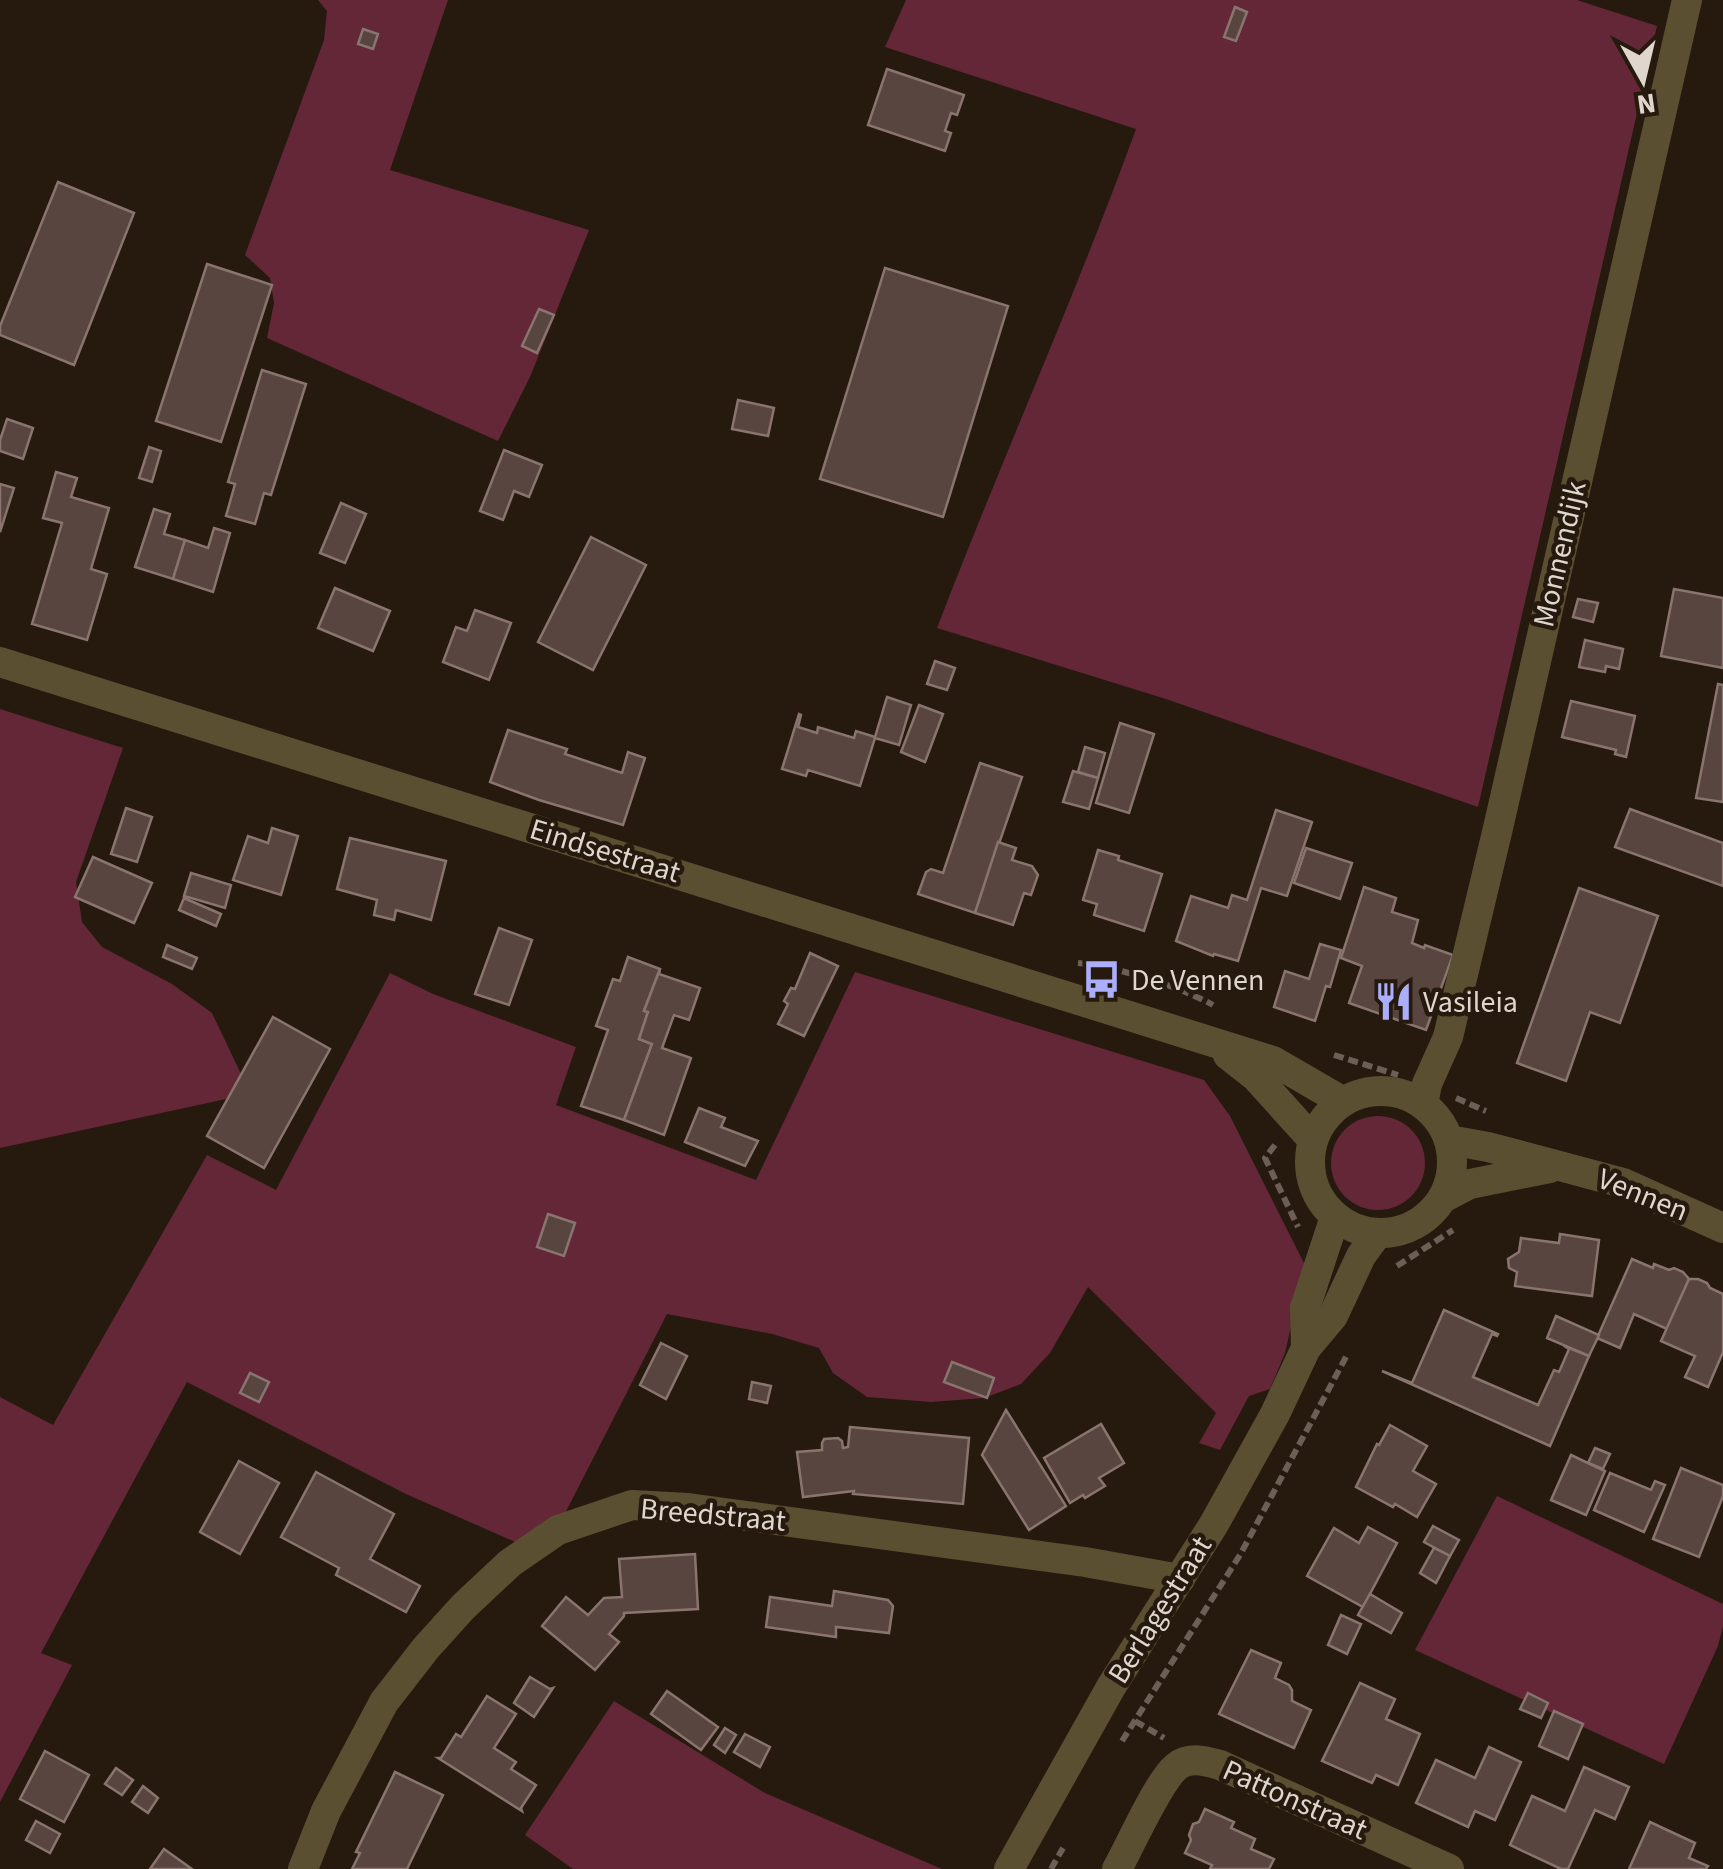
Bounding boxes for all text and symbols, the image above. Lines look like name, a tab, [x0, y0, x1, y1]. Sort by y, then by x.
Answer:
north arrow	[1593, 30, 1693, 130]
text: N	[1634, 83, 1658, 125]
street label: Monnendijk	[1522, 477, 1598, 631]
street label: Eindsestraat	[524, 808, 686, 894]
bus stop icon: De Vennen	[1080, 959, 1122, 1001]
place label: De Vennen	[1131, 959, 1264, 1002]
restaurant icon: Vasileia	[1372, 981, 1414, 1023]
place label: Vasileia	[1423, 981, 1518, 1024]
street label: Vennen	[1591, 1157, 1695, 1233]
street label: Breedstraat	[638, 1487, 788, 1543]
street label: Berlagestraat	[1097, 1528, 1223, 1692]
street label: Pattonstraat	[1216, 1749, 1374, 1851]

